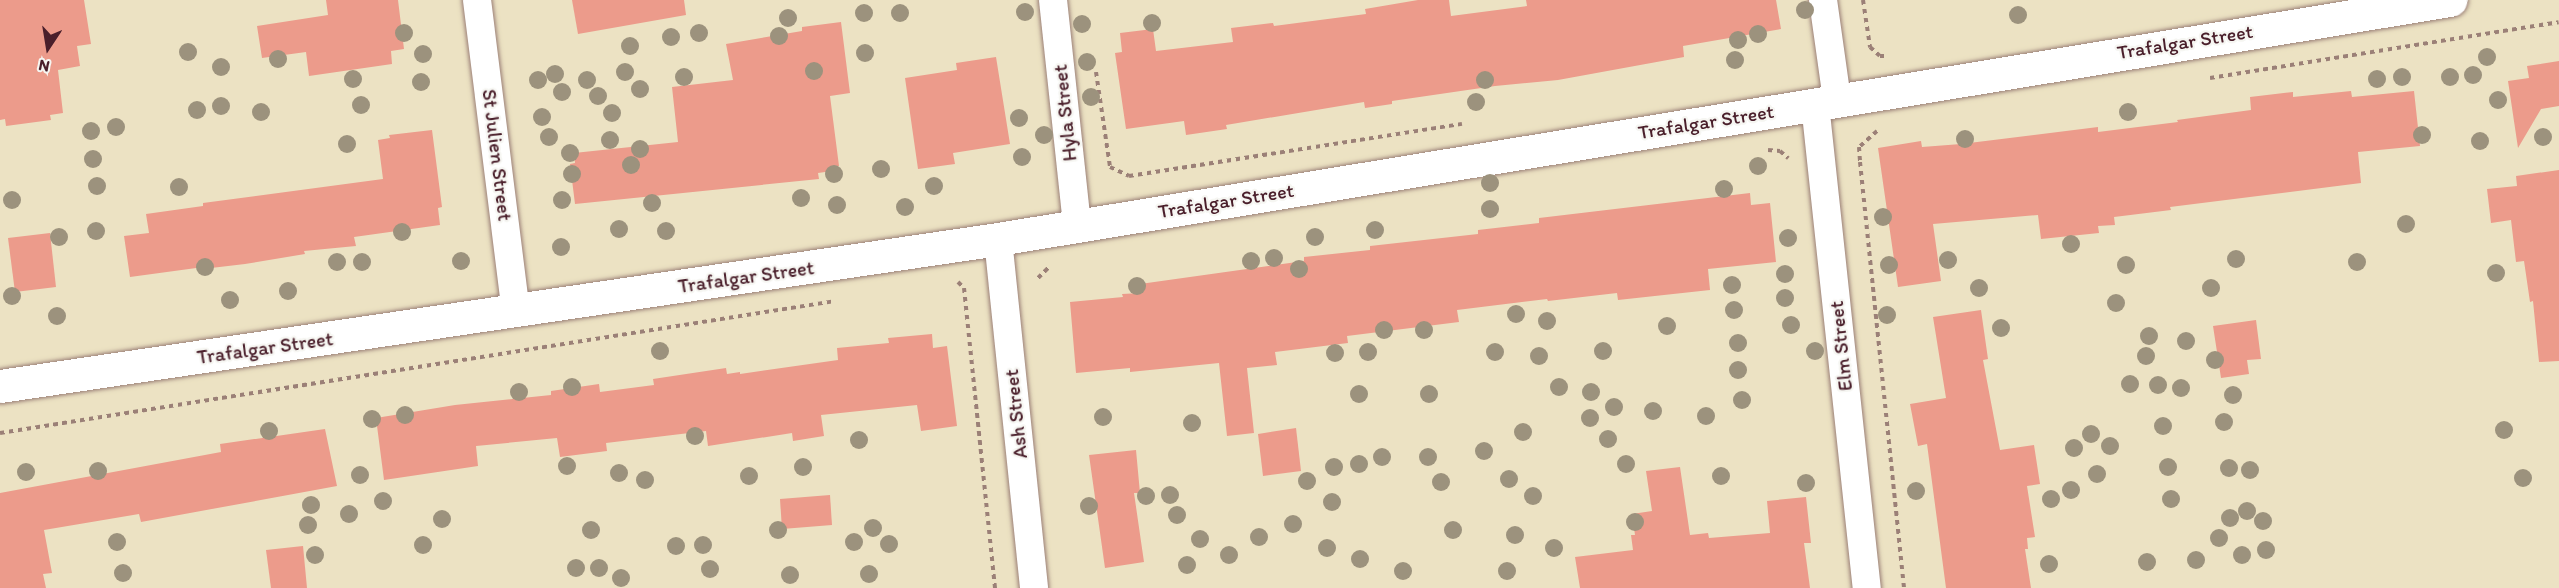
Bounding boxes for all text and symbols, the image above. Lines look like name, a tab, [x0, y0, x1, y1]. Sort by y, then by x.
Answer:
north arrow	[18, 18, 78, 78]
street label: Trafalgar Street	[2116, 19, 2254, 65]
text: N	[37, 56, 51, 77]
street label: Hyla Street	[1048, 64, 1082, 162]
street label: St Julien Street	[477, 88, 517, 222]
street label: Trafalgar Street	[1637, 99, 1775, 145]
street label: Trafalgar Street	[1157, 178, 1295, 224]
street label: Trafalgar Street	[677, 256, 815, 298]
street label: Elm Street	[1824, 300, 1858, 392]
street label: Trafalgar Street	[196, 327, 334, 369]
street label: Ash Street	[999, 368, 1033, 460]

